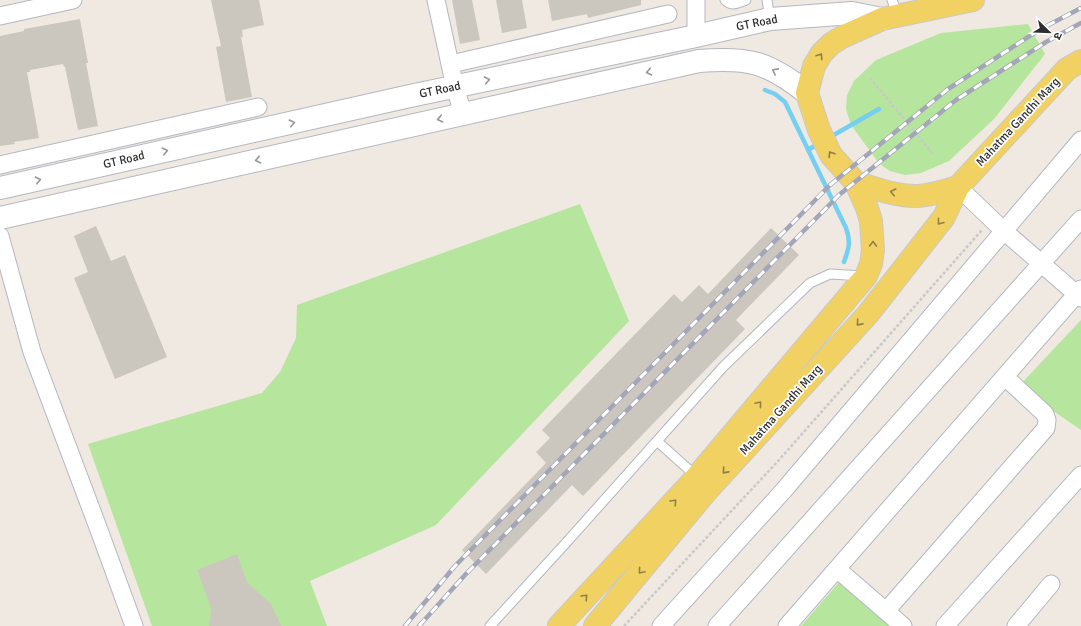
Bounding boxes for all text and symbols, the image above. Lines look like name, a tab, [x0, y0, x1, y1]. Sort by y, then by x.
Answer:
street label: GT Road	[735, 12, 779, 34]
north arrow	[1029, 12, 1069, 52]
text: उ	[1050, 30, 1065, 42]
one-way arrow	[815, 54, 822, 61]
one-way arrow	[645, 68, 652, 76]
one-way arrow	[772, 68, 779, 76]
street label: Mahatma Gandhi Marg	[973, 74, 1063, 170]
one-way arrow	[484, 76, 490, 84]
street label: GT Road	[418, 78, 462, 102]
one-way arrow	[437, 114, 443, 122]
one-way arrow	[289, 119, 295, 127]
street label: GT Road	[102, 148, 146, 172]
one-way arrow	[162, 148, 168, 156]
one-way arrow	[829, 151, 836, 158]
one-way arrow	[255, 155, 261, 163]
one-way arrow	[35, 176, 41, 184]
one-way arrow	[890, 189, 896, 197]
one-way arrow	[938, 217, 945, 224]
one-way arrow	[869, 241, 877, 247]
one-way arrow	[857, 319, 864, 326]
street label: Mahatma Gandhi Marg	[737, 362, 825, 458]
one-way arrow	[754, 401, 761, 409]
one-way arrow	[722, 467, 729, 474]
one-way arrow	[669, 499, 676, 507]
one-way arrow	[638, 566, 645, 573]
one-way arrow	[580, 595, 587, 602]

